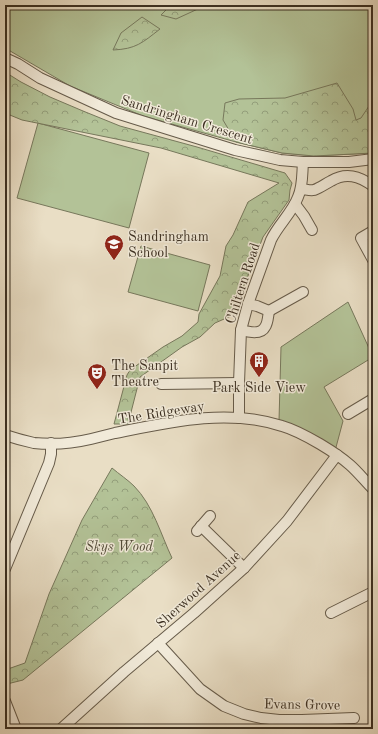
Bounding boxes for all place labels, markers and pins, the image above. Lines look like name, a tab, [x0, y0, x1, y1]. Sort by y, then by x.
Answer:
place label: Sandringham School	[128, 230, 209, 260]
school or university icon: Sandringham School	[103, 233, 125, 261]
building icon: Park Side View	[248, 350, 270, 378]
place label: The Sanpit Theatre	[111, 359, 178, 389]
theatre icon: The Sanpit Theatre	[86, 362, 108, 390]
place label: Park Side View	[212, 381, 306, 395]

